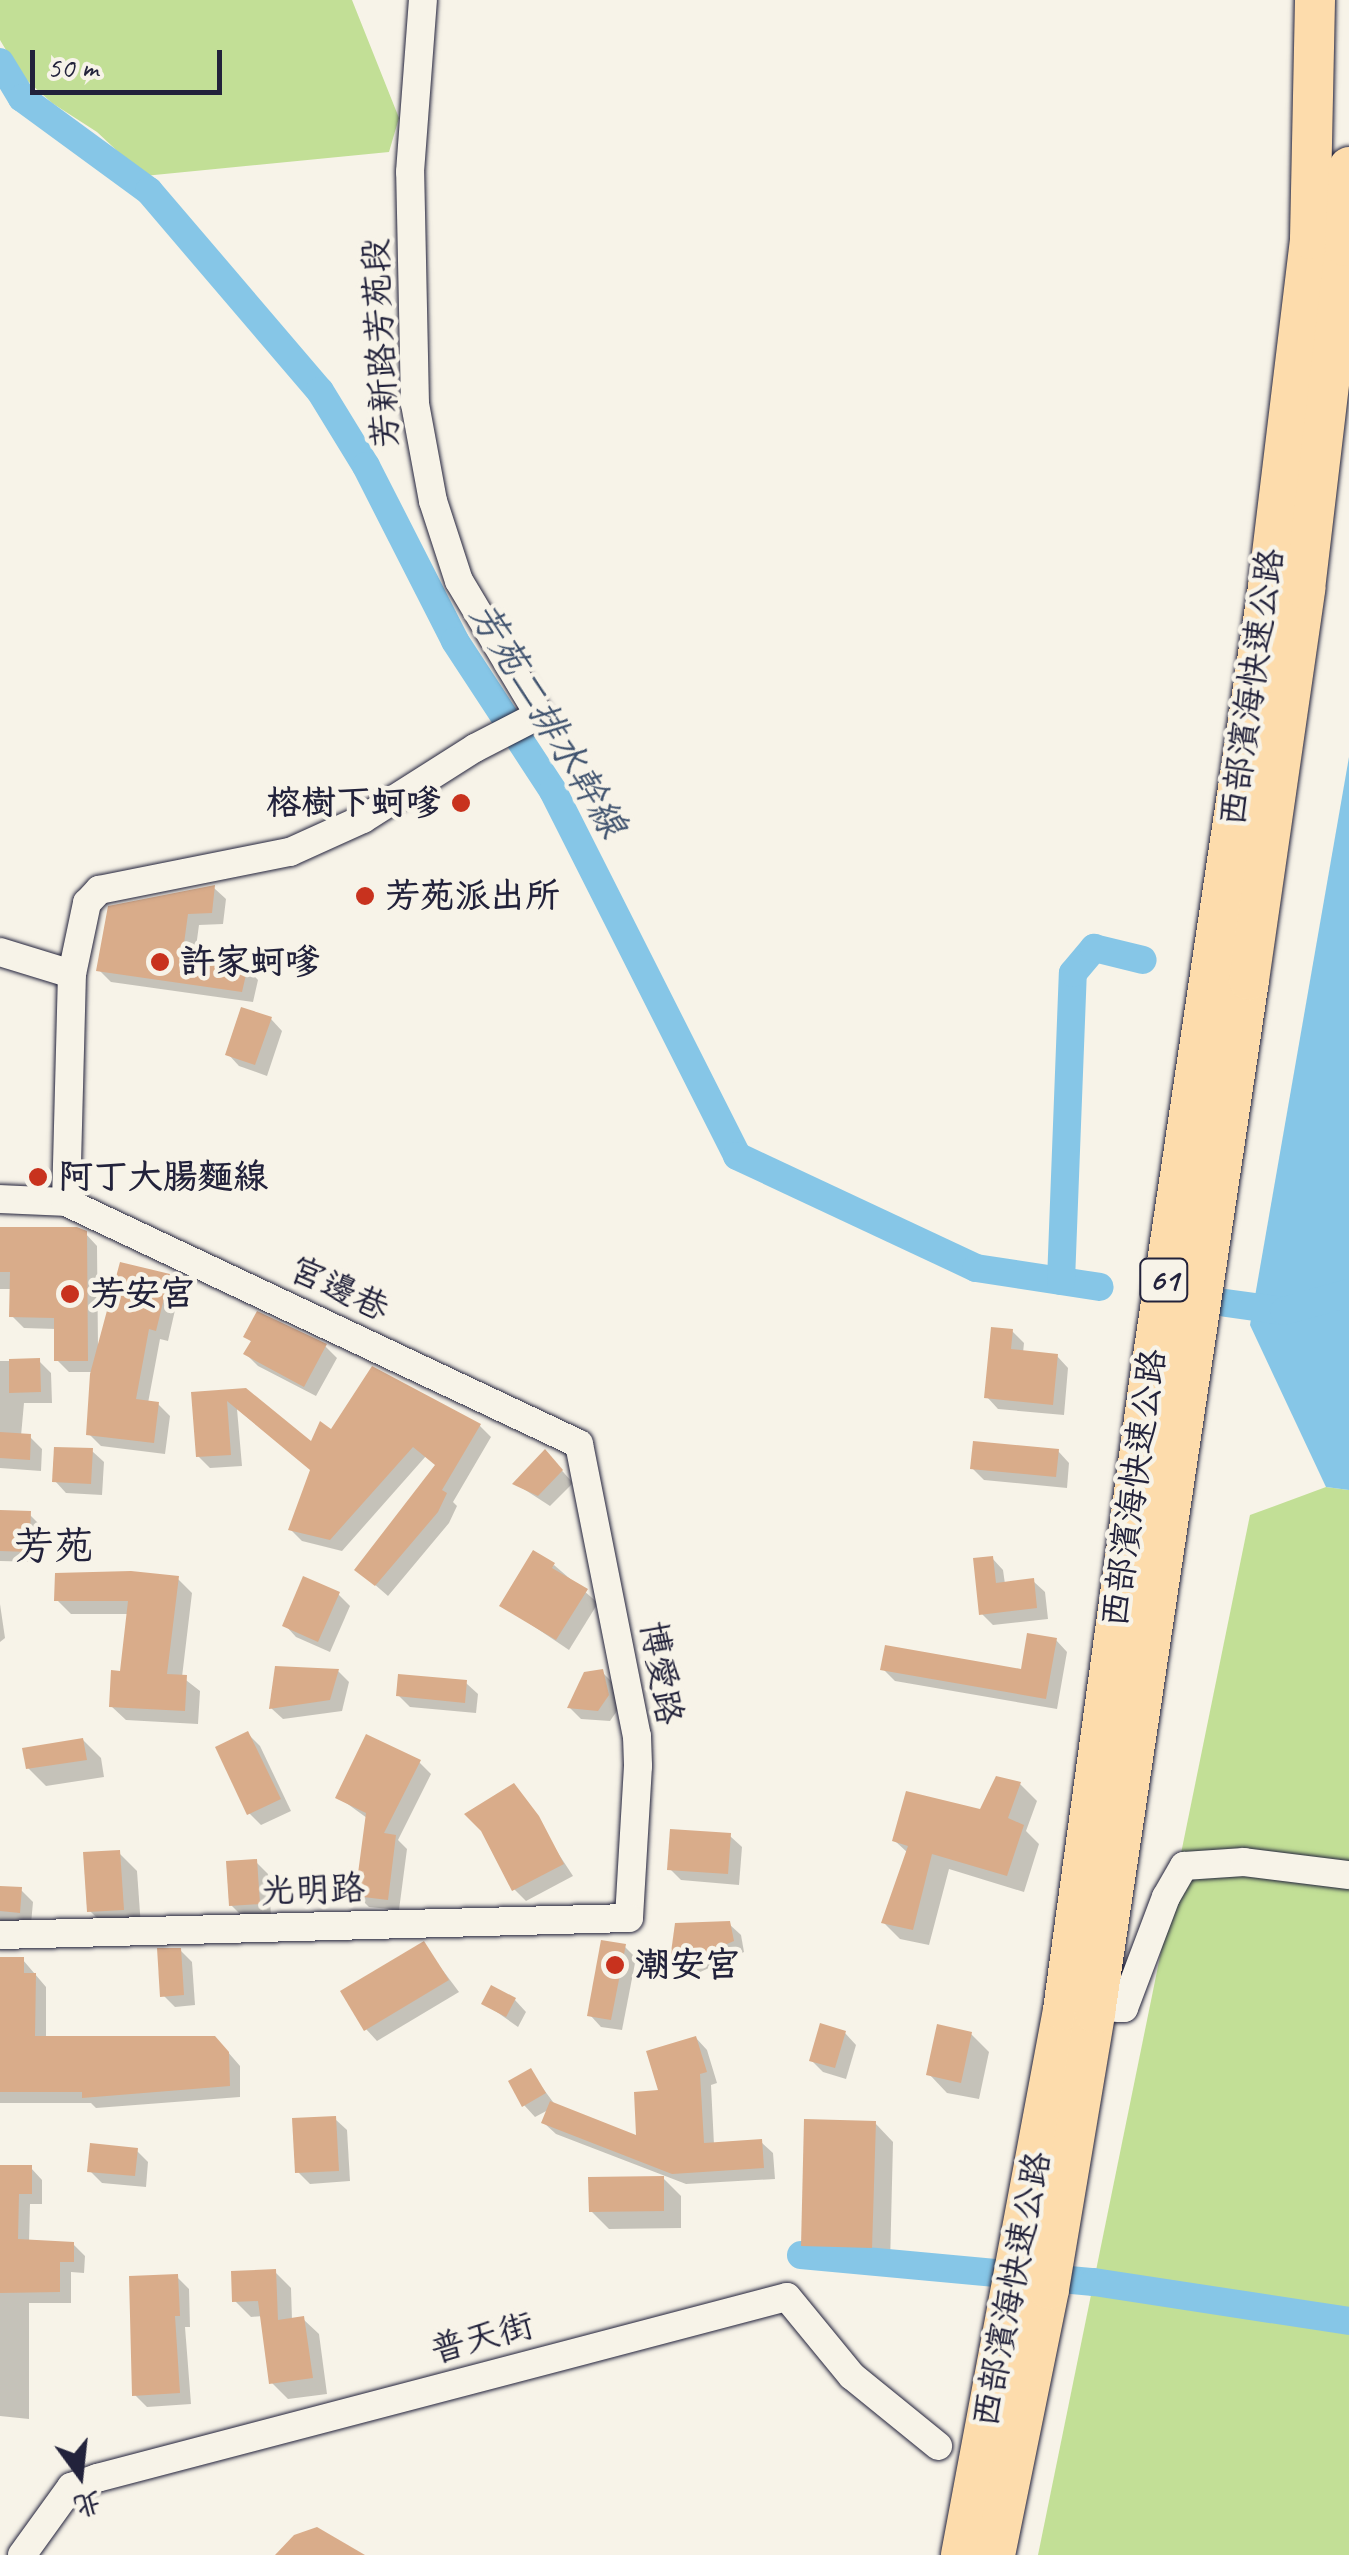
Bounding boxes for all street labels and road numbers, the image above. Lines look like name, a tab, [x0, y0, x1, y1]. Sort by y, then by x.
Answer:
street label: 芳新路芳苑段	[355, 237, 407, 449]
street label: 西部濱海快速公路	[1212, 545, 1292, 829]
street label: 宮邊巷	[283, 1248, 395, 1330]
road number: 61	[1139, 1253, 1189, 1307]
street label: 西部濱海快速公路	[1094, 1346, 1174, 1630]
street label: 博愛路	[631, 1618, 691, 1728]
street label: 光明路	[260, 1867, 366, 1913]
street label: 西部濱海快速公路	[965, 2148, 1059, 2430]
street label: 普天街	[426, 2304, 538, 2372]

